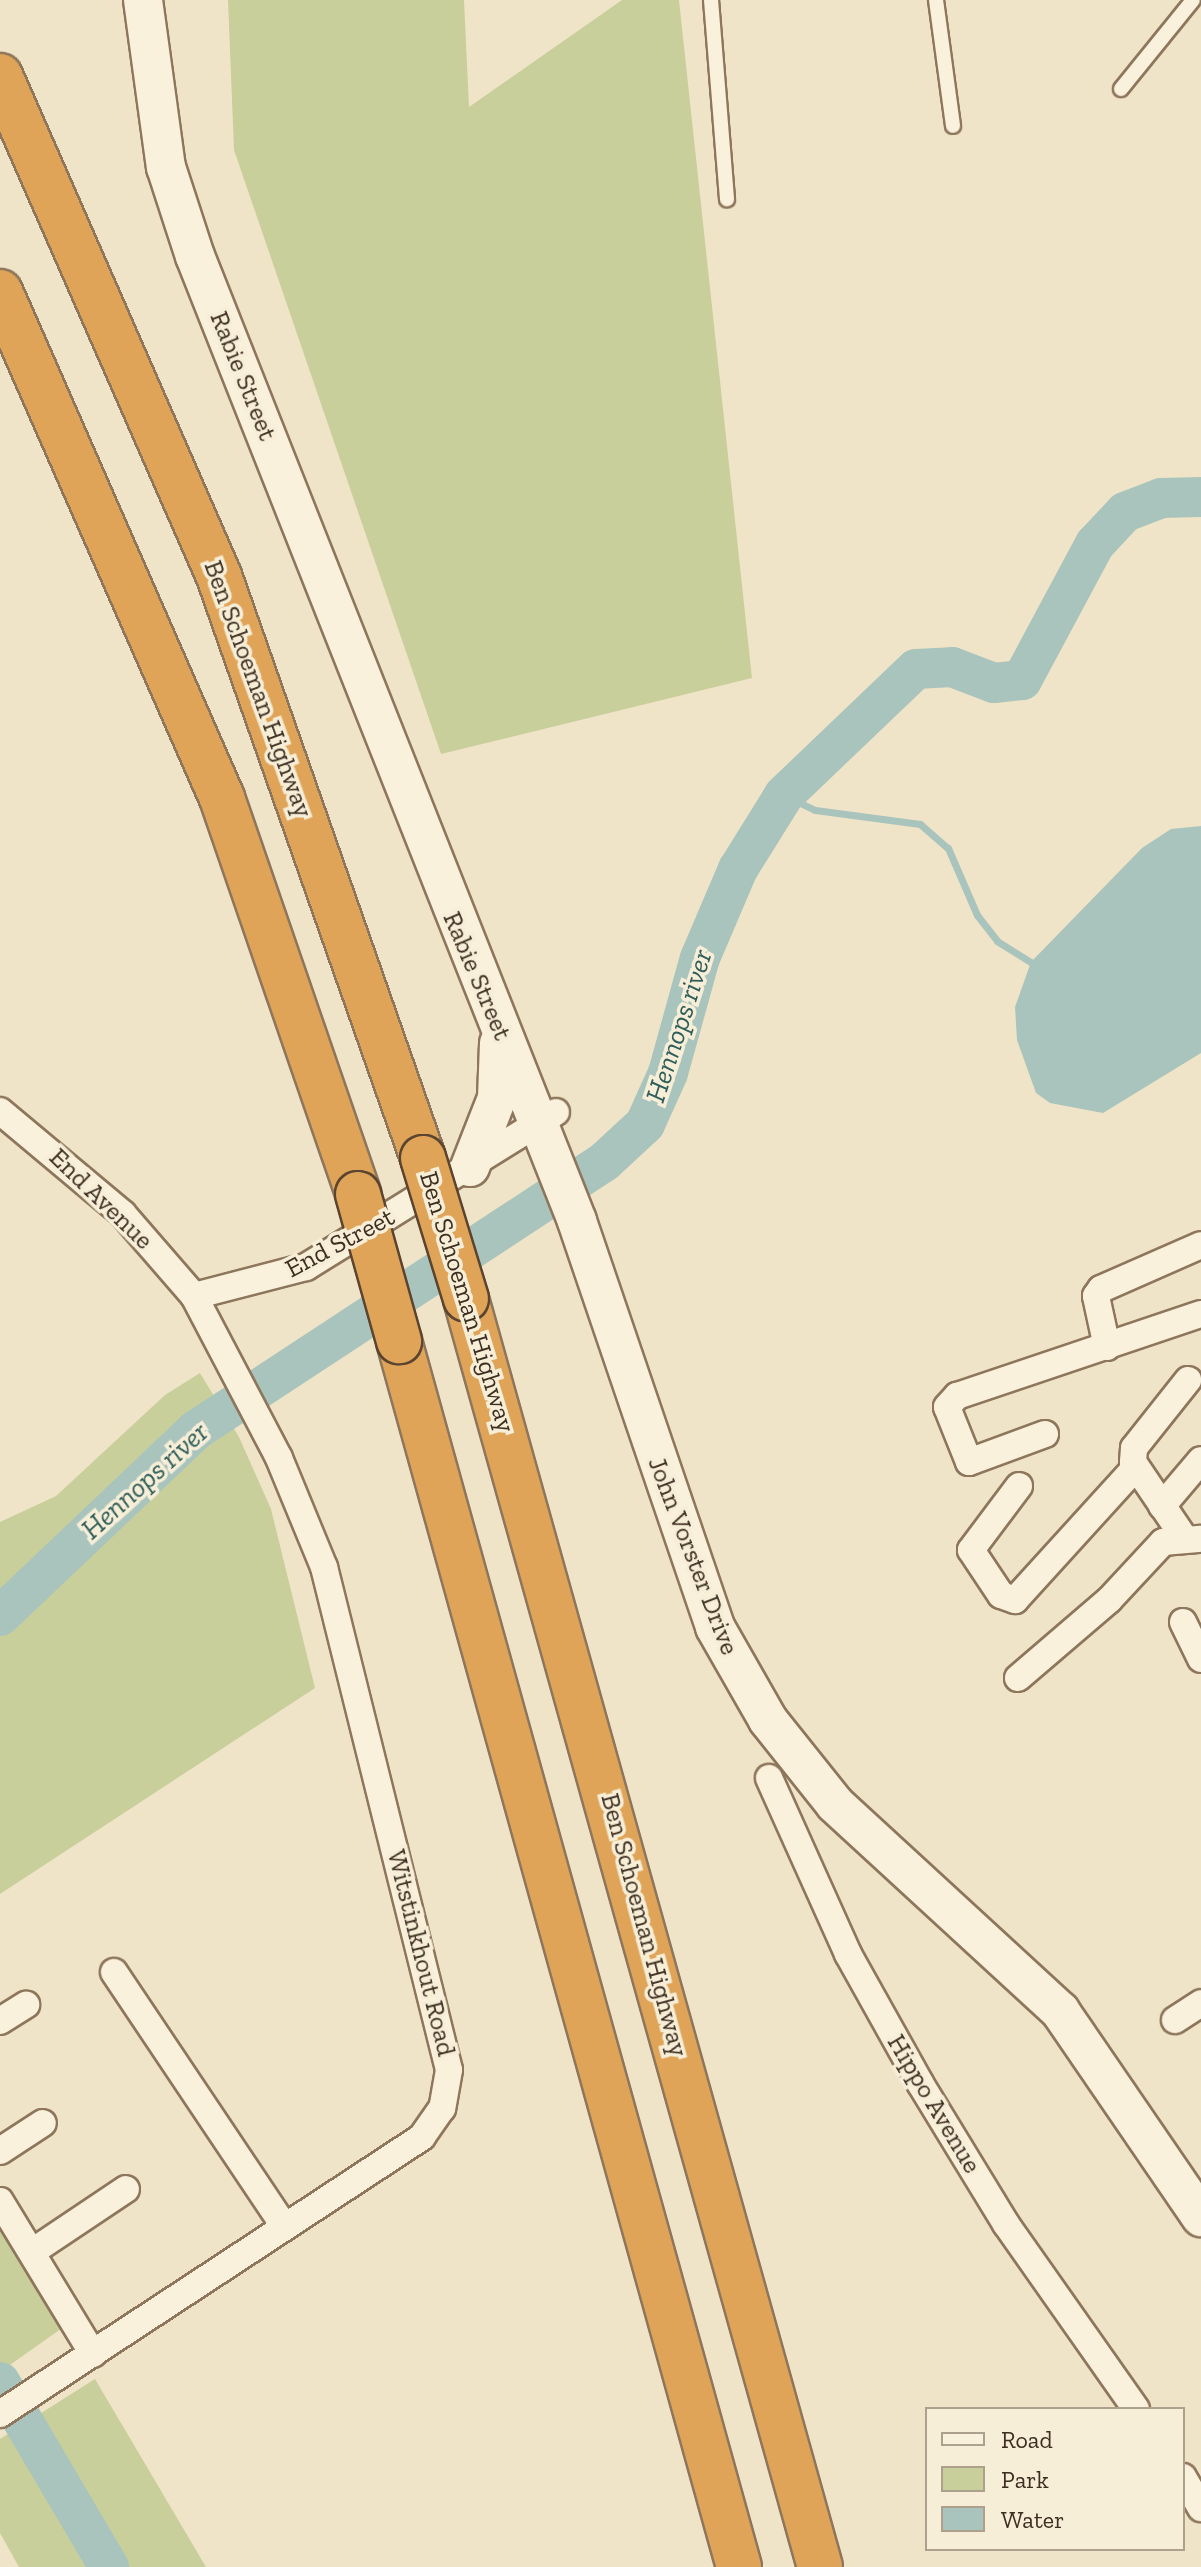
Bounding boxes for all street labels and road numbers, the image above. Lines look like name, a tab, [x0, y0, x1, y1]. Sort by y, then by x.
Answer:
street label: Rabie Street	[203, 307, 283, 445]
street label: Ben Schoeman Highway	[197, 556, 319, 822]
street label: Rabie Street	[436, 907, 518, 1045]
street label: End Avenue	[42, 1142, 160, 1256]
street label: Ben Schoeman Highway	[412, 1168, 522, 1436]
street label: End Street	[280, 1201, 400, 1285]
street label: John Vorster Drive	[641, 1452, 745, 1660]
street label: Ben Schoeman Highway	[594, 1790, 694, 2060]
street label: Witstinkhout Road	[380, 1847, 462, 2059]
street label: Hippo Avenue	[880, 2029, 988, 2179]

